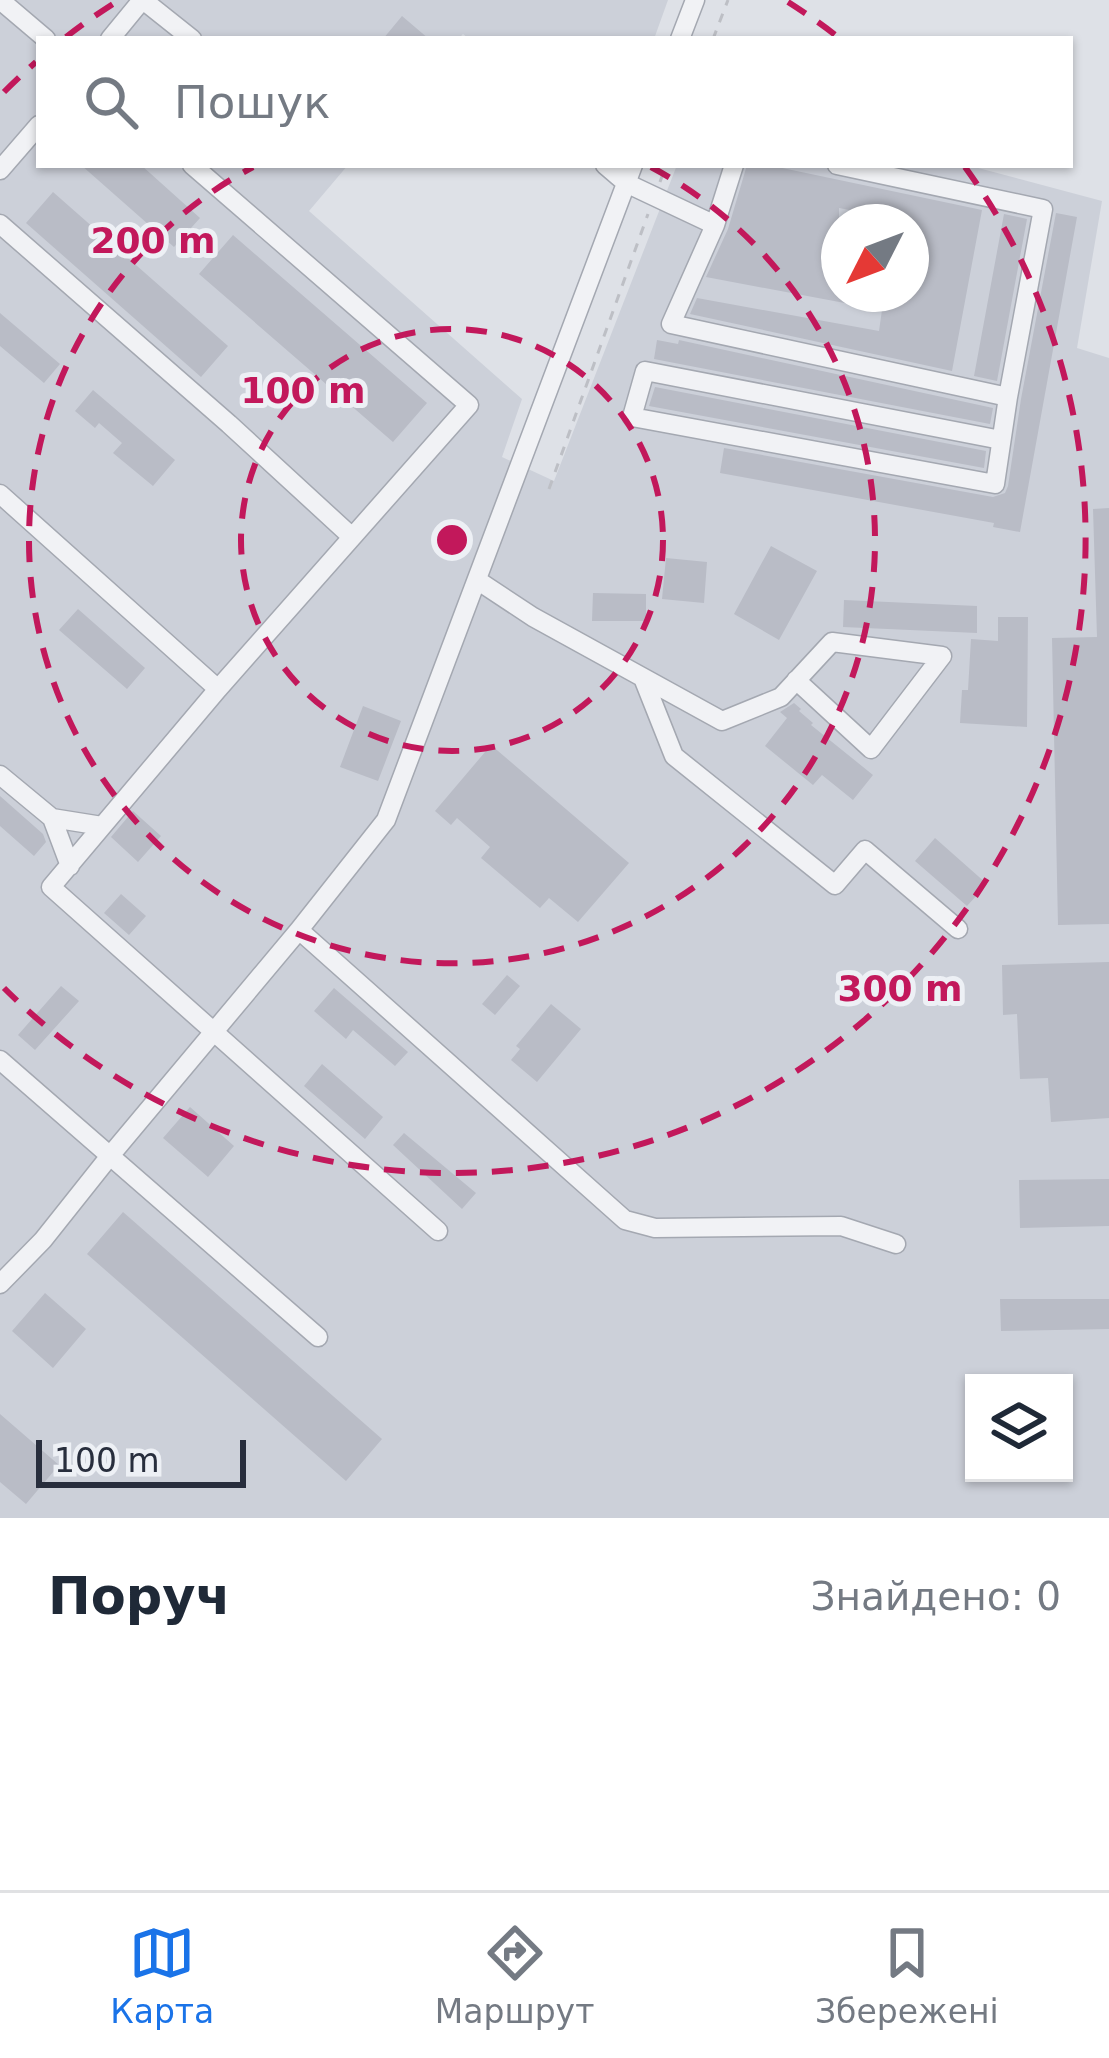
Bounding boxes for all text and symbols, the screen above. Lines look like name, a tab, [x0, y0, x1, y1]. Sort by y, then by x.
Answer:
search box	[36, 36, 1073, 168]
icon: search	[78, 69, 144, 135]
text: Пошук	[174, 76, 330, 129]
north arrow	[821, 204, 929, 312]
text: 200 m	[90, 220, 216, 261]
text: 100 m	[240, 370, 366, 411]
centre of rings	[431, 519, 473, 561]
text: 300 m	[837, 968, 963, 1009]
map controls	[965, 1374, 1073, 1482]
button: layers	[965, 1374, 1073, 1482]
scale bar	[36, 1434, 246, 1487]
text: 100 m	[54, 1441, 160, 1480]
text: Поруч	[48, 1567, 230, 1626]
text: Знайдено: 0	[811, 1574, 1061, 1619]
tab: Карта	[110, 1920, 214, 2031]
tab: Маршрут	[435, 1920, 594, 2031]
tab: Збережені	[815, 1920, 999, 2031]

